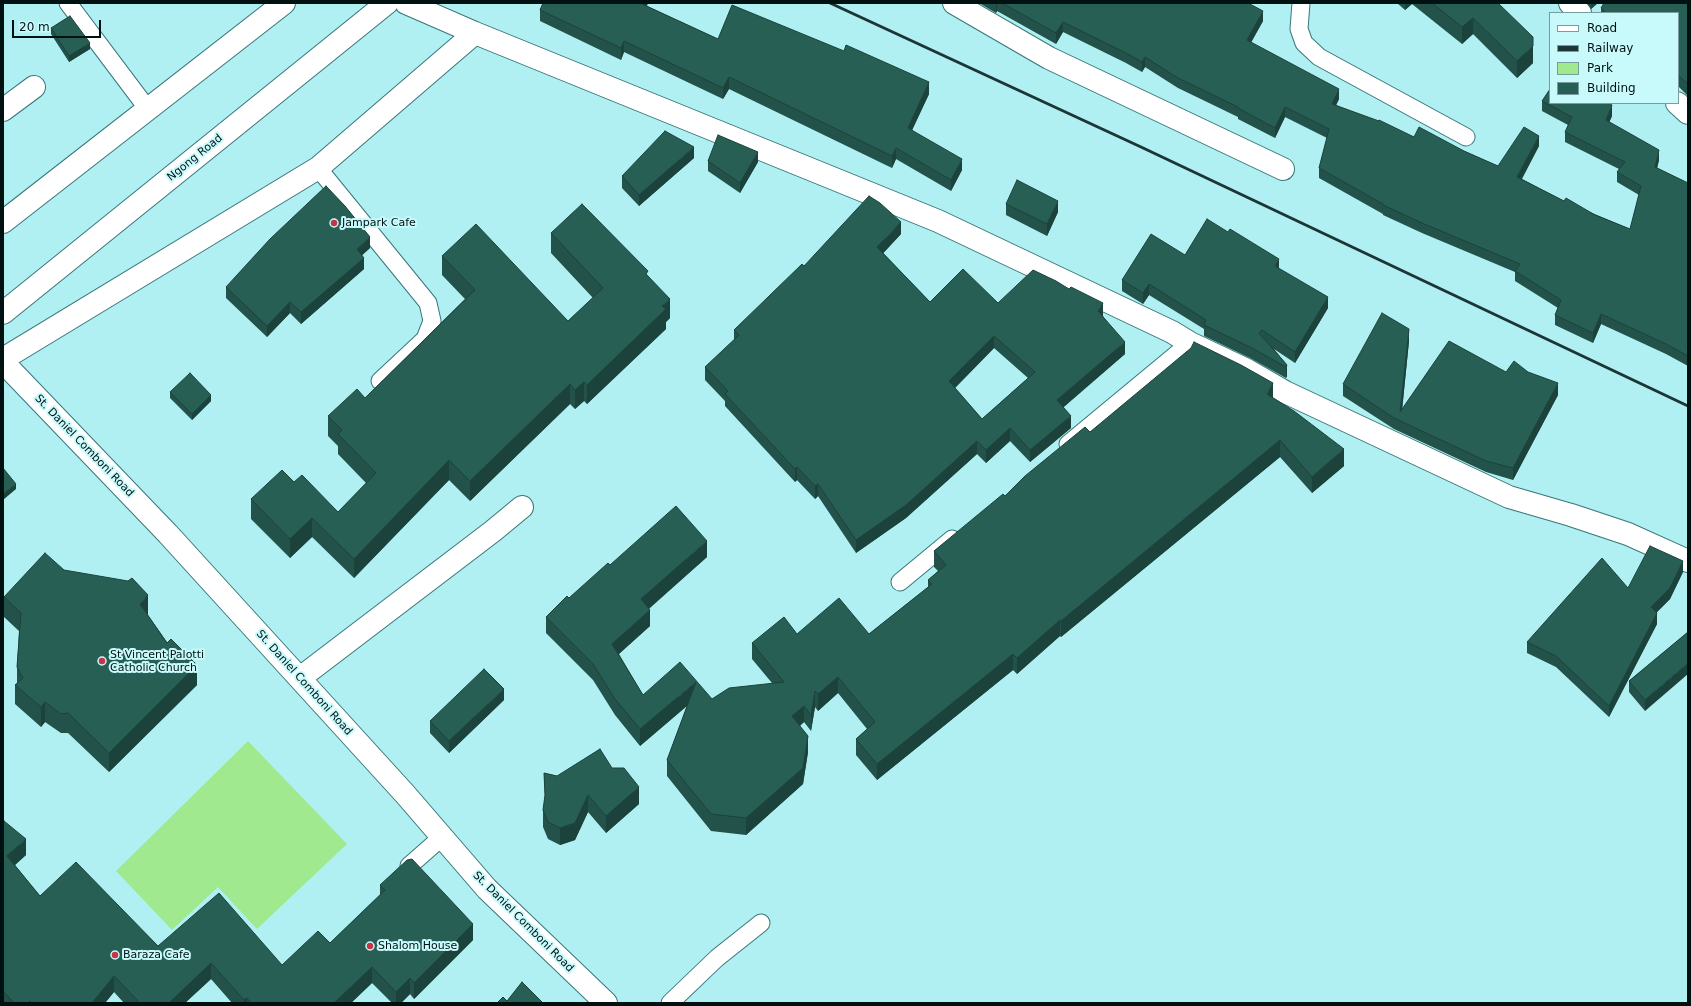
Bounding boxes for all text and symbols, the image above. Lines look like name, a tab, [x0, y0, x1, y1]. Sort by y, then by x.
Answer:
scale bar	[14, 12, 103, 38]
legend	[1549, 12, 1679, 104]
text: 20 m	[19, 20, 50, 34]
text: Road	[1587, 21, 1617, 35]
text: Railway	[1587, 41, 1633, 55]
text: Park	[1587, 61, 1613, 75]
text: Building	[1587, 81, 1636, 95]
street label: Ngong Road	[165, 132, 225, 184]
place label: Jampark Cafe	[342, 216, 416, 230]
marker: Jampark Cafe	[329, 218, 339, 228]
street label: St. Daniel Comboni Road	[32, 392, 136, 500]
street label: St. Daniel Comboni Road	[253, 628, 355, 738]
place label: St Vincent Palotti Catholic Church	[110, 648, 204, 674]
marker: St Vincent Palotti Catholic Church	[97, 656, 107, 666]
street label: St. Daniel Comboni Road	[470, 869, 576, 975]
place label: Shalom House	[378, 939, 457, 953]
marker: Shalom House	[365, 941, 375, 951]
place label: Baraza Cafe	[123, 948, 190, 962]
marker: Baraza Cafe	[110, 950, 120, 960]

